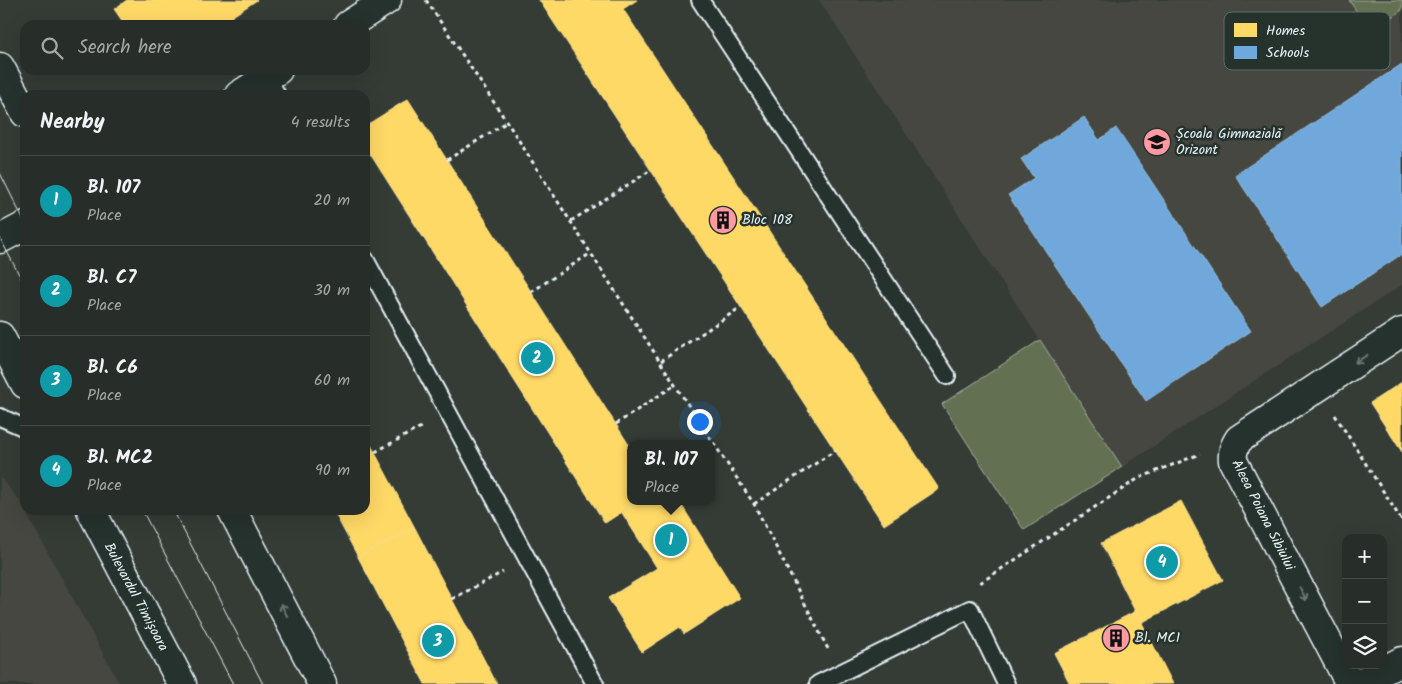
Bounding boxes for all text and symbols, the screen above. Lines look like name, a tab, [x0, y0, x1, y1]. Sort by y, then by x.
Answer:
legend	[1224, 12, 1390, 70]
search box	[20, 20, 370, 75]
text: Homes	[1266, 20, 1305, 42]
text: Search here	[78, 33, 172, 63]
icon: search	[38, 34, 66, 62]
text: Schools	[1266, 42, 1309, 64]
text: Nearby	[40, 106, 105, 139]
text: 4 results	[291, 110, 350, 135]
place label: Școala Gimnazială Orizont	[1176, 123, 1283, 161]
school or university icon: Școala Gimnazială Orizont	[1142, 127, 1172, 157]
text: Bl. 107	[87, 173, 140, 203]
text: 1	[54, 188, 58, 213]
text: 20 m	[314, 188, 350, 213]
text: Place	[87, 203, 121, 228]
building icon: Bloc 108	[708, 205, 738, 235]
place label: Bloc 108	[742, 209, 793, 231]
text: Bl. C7	[87, 263, 136, 293]
text: 2	[51, 278, 61, 303]
text: 30 m	[314, 278, 350, 303]
text: Place	[87, 293, 121, 318]
pin: 2	[521, 339, 553, 377]
text: Bl. C6	[87, 353, 138, 383]
one-way arrow	[1354, 354, 1368, 364]
text: 3	[52, 368, 60, 393]
text: 60 m	[314, 368, 350, 393]
text: Place	[87, 383, 121, 408]
your location	[687, 409, 713, 435]
popup	[627, 440, 715, 505]
text: Bl. MC2	[87, 443, 153, 473]
text: Bl. 107	[644, 445, 698, 475]
street label: Aleea Poiana Sibiului	[1226, 456, 1301, 575]
text: 4	[52, 458, 60, 483]
text: 90 m	[315, 458, 350, 483]
text: Place	[87, 473, 121, 498]
text: Place	[644, 475, 679, 500]
pin: 1	[655, 521, 687, 559]
map controls	[1342, 534, 1387, 669]
button: +	[1342, 534, 1387, 579]
street label: Bulevardul Timișoara	[98, 539, 174, 655]
pin: 4	[1146, 543, 1178, 581]
button: −	[1342, 579, 1387, 624]
one-way arrow	[1299, 586, 1308, 601]
one-way arrow	[279, 603, 288, 618]
pin: 3	[422, 622, 454, 660]
building icon: Bl. MC1	[1101, 623, 1131, 653]
button: layers	[1342, 624, 1387, 669]
place label: Bl. MC1	[1135, 627, 1180, 649]

